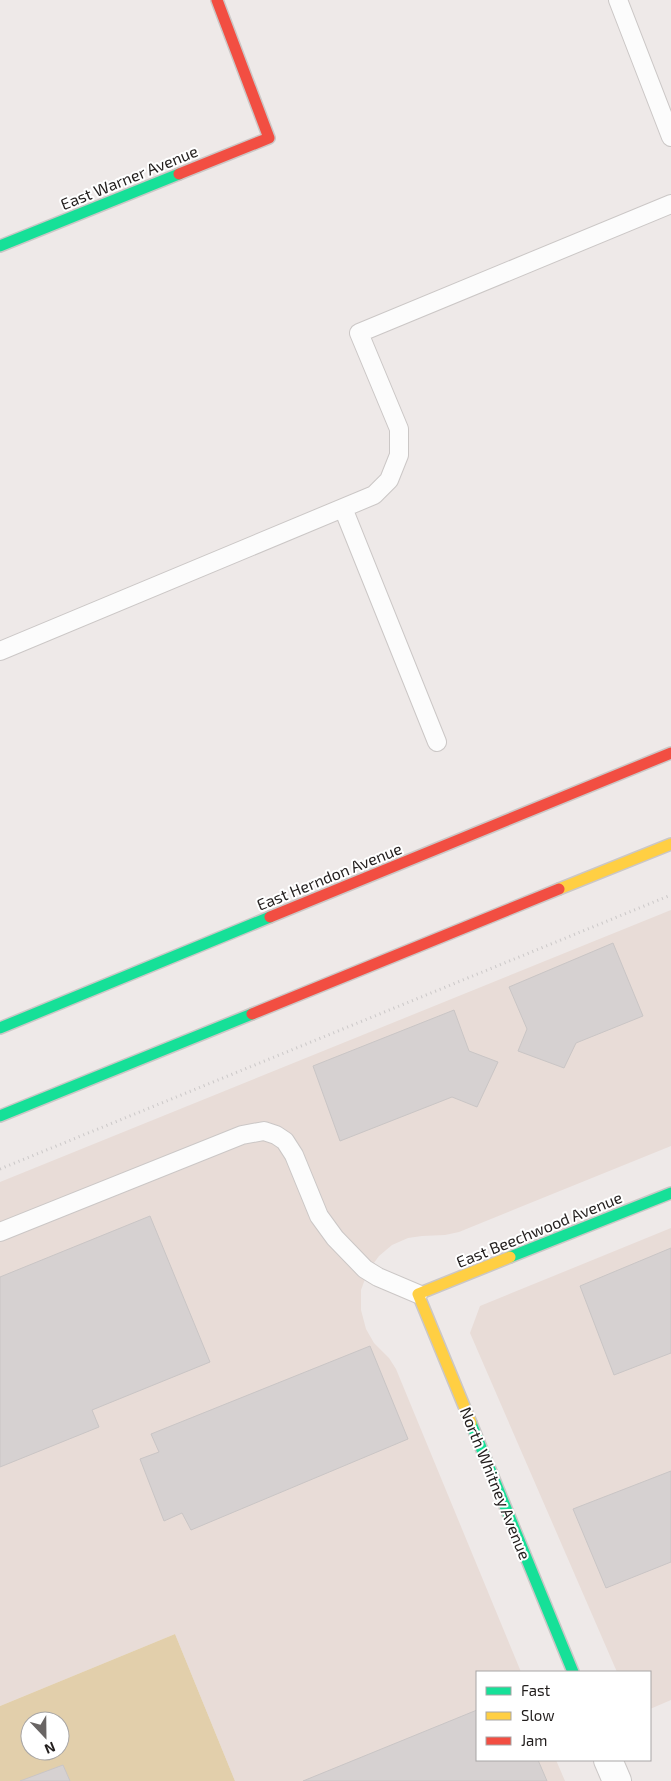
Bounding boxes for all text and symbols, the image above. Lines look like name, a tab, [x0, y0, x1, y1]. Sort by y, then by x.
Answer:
street label: East Warner Avenue	[58, 141, 200, 213]
street label: East Herndon Avenue	[254, 838, 404, 914]
street label: East Beechwood Avenue	[453, 1187, 625, 1271]
street label: North Whitney Avenue	[457, 1404, 535, 1562]
legend	[476, 1671, 651, 1761]
text: Fast	[521, 1681, 551, 1699]
text: Slow	[521, 1706, 555, 1724]
north arrow	[20, 1711, 70, 1761]
text: Jam	[521, 1731, 547, 1749]
text: N	[42, 1739, 58, 1758]

